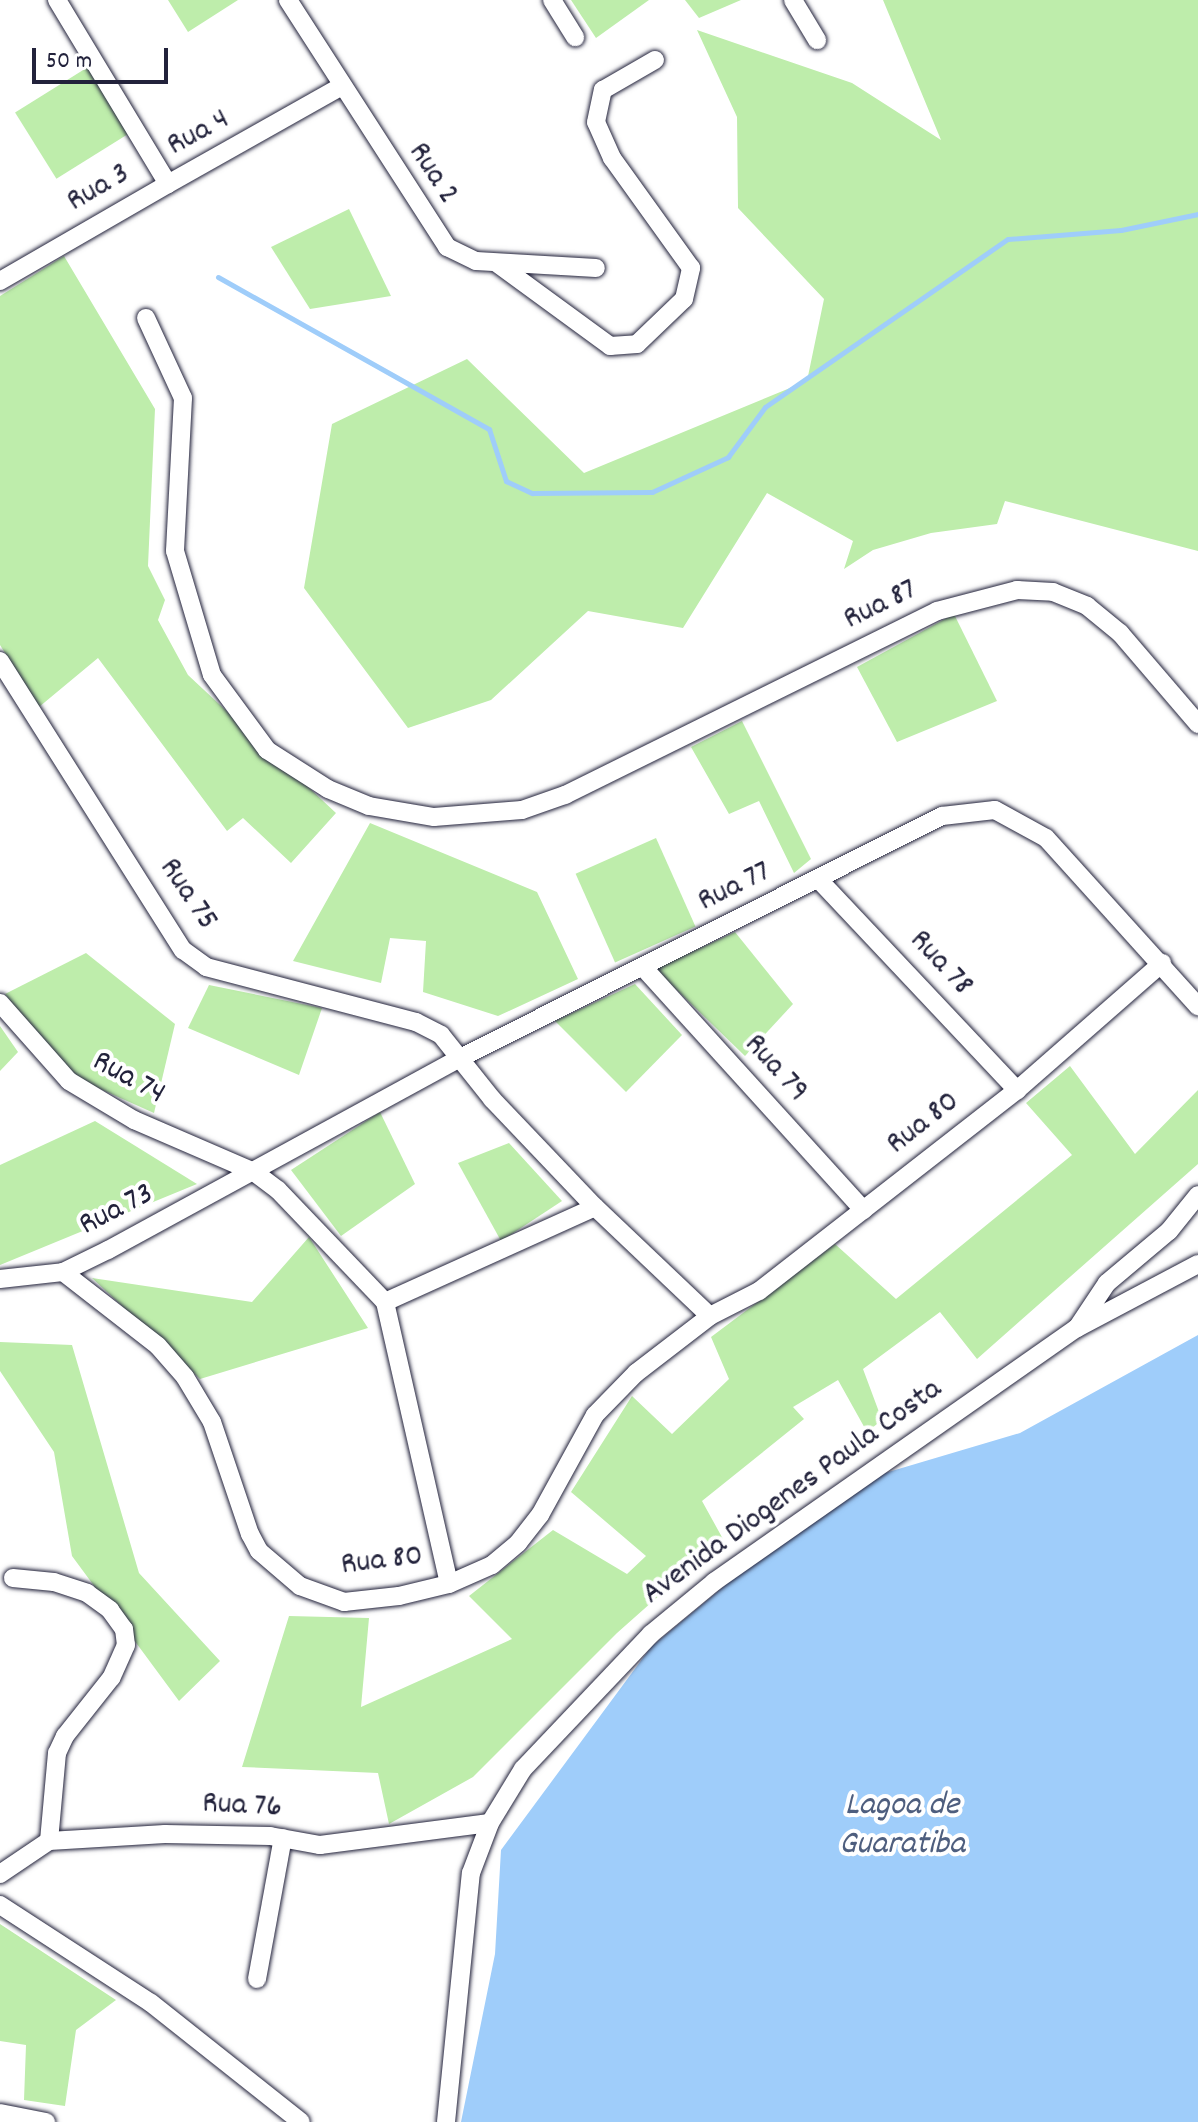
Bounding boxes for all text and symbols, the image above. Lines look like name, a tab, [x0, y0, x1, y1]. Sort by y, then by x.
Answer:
scale bar	[36, 32, 172, 82]
text: 50 m	[46, 45, 92, 79]
street label: Rua 4	[161, 102, 237, 166]
street label: Rua 2	[398, 136, 466, 212]
street label: Rua 3	[61, 156, 137, 222]
street label: Rua 87	[838, 572, 924, 640]
street label: Rua 75	[149, 852, 225, 938]
street label: Rua 77	[692, 854, 778, 922]
street label: Rua 78	[900, 923, 980, 1005]
street label: Rua 79	[734, 1027, 816, 1111]
street label: Rua 74	[85, 1043, 171, 1115]
street label: Rua 80	[880, 1084, 968, 1164]
street label: Rua 73	[73, 1176, 161, 1246]
street label: Avenida Diogenes Paula Costa	[636, 1371, 950, 1615]
street label: Rua 80	[339, 1538, 425, 1586]
street label: Rua 76	[201, 1786, 283, 1828]
water label: Lagoa de Guaratiba	[839, 1786, 965, 1866]

